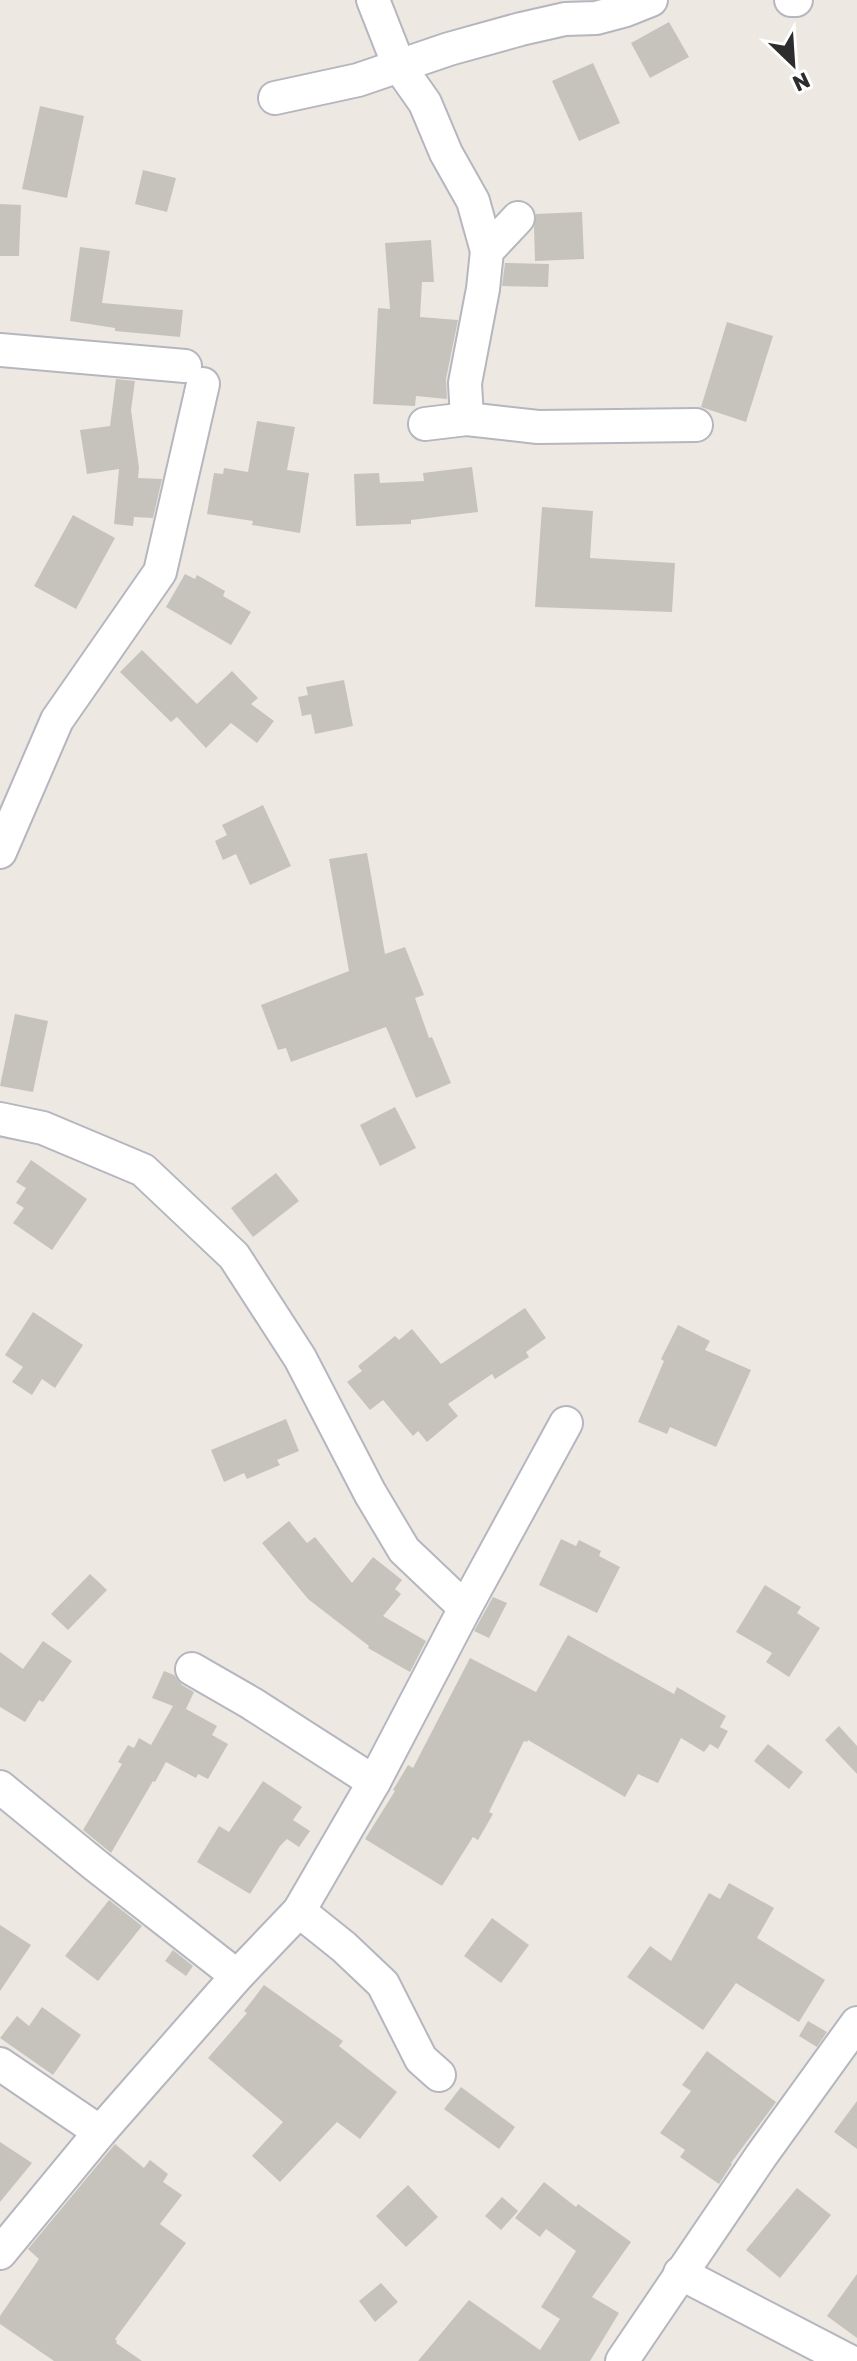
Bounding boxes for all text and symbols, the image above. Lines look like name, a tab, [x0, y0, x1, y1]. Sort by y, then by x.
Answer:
north arrow	[753, 24, 833, 104]
text: N	[788, 66, 814, 97]

